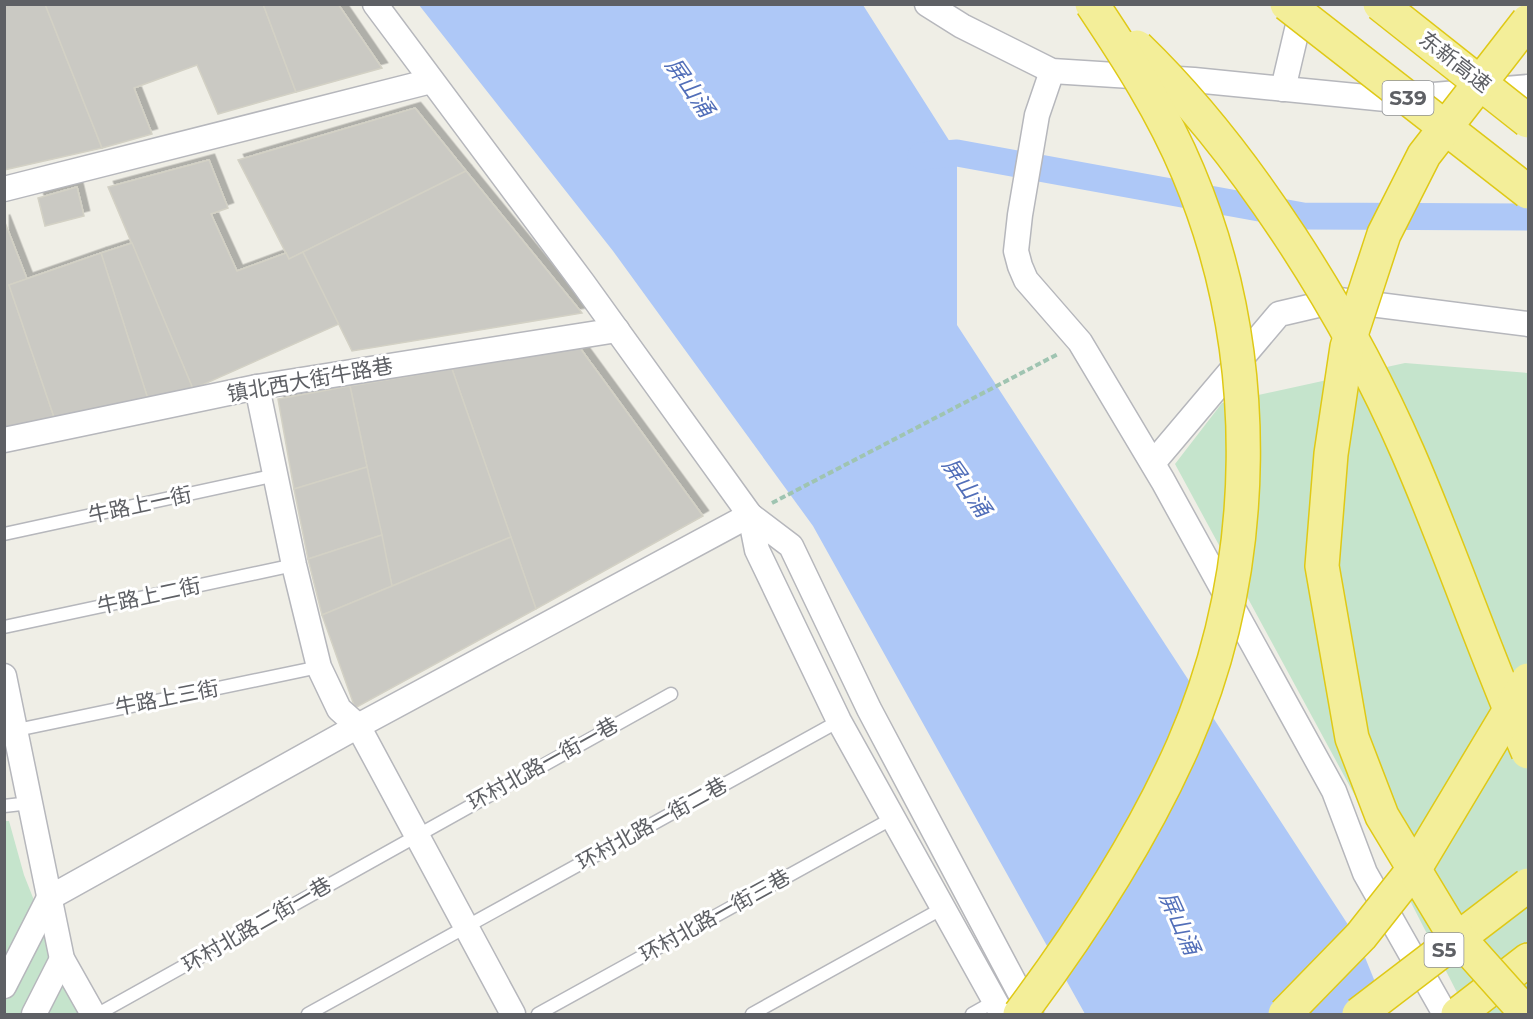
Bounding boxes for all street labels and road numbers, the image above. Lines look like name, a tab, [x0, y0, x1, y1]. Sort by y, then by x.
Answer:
street label: 东新高速	[1415, 26, 1496, 97]
road number: S39	[1382, 81, 1434, 115]
street label: 镇北西大街牛路巷	[225, 353, 395, 406]
street label: 牛路上一街	[86, 481, 194, 528]
street label: 牛路上二街	[95, 572, 203, 619]
street label: 牛路上三街	[113, 675, 221, 720]
street label: 环村北路一街一巷	[463, 712, 622, 815]
street label: 环村北路一街二巷	[572, 772, 731, 875]
street label: 环村北路一街三巷	[635, 864, 794, 967]
street label: 环村北路二街一巷	[178, 872, 336, 977]
road number: S5	[1424, 933, 1464, 967]

